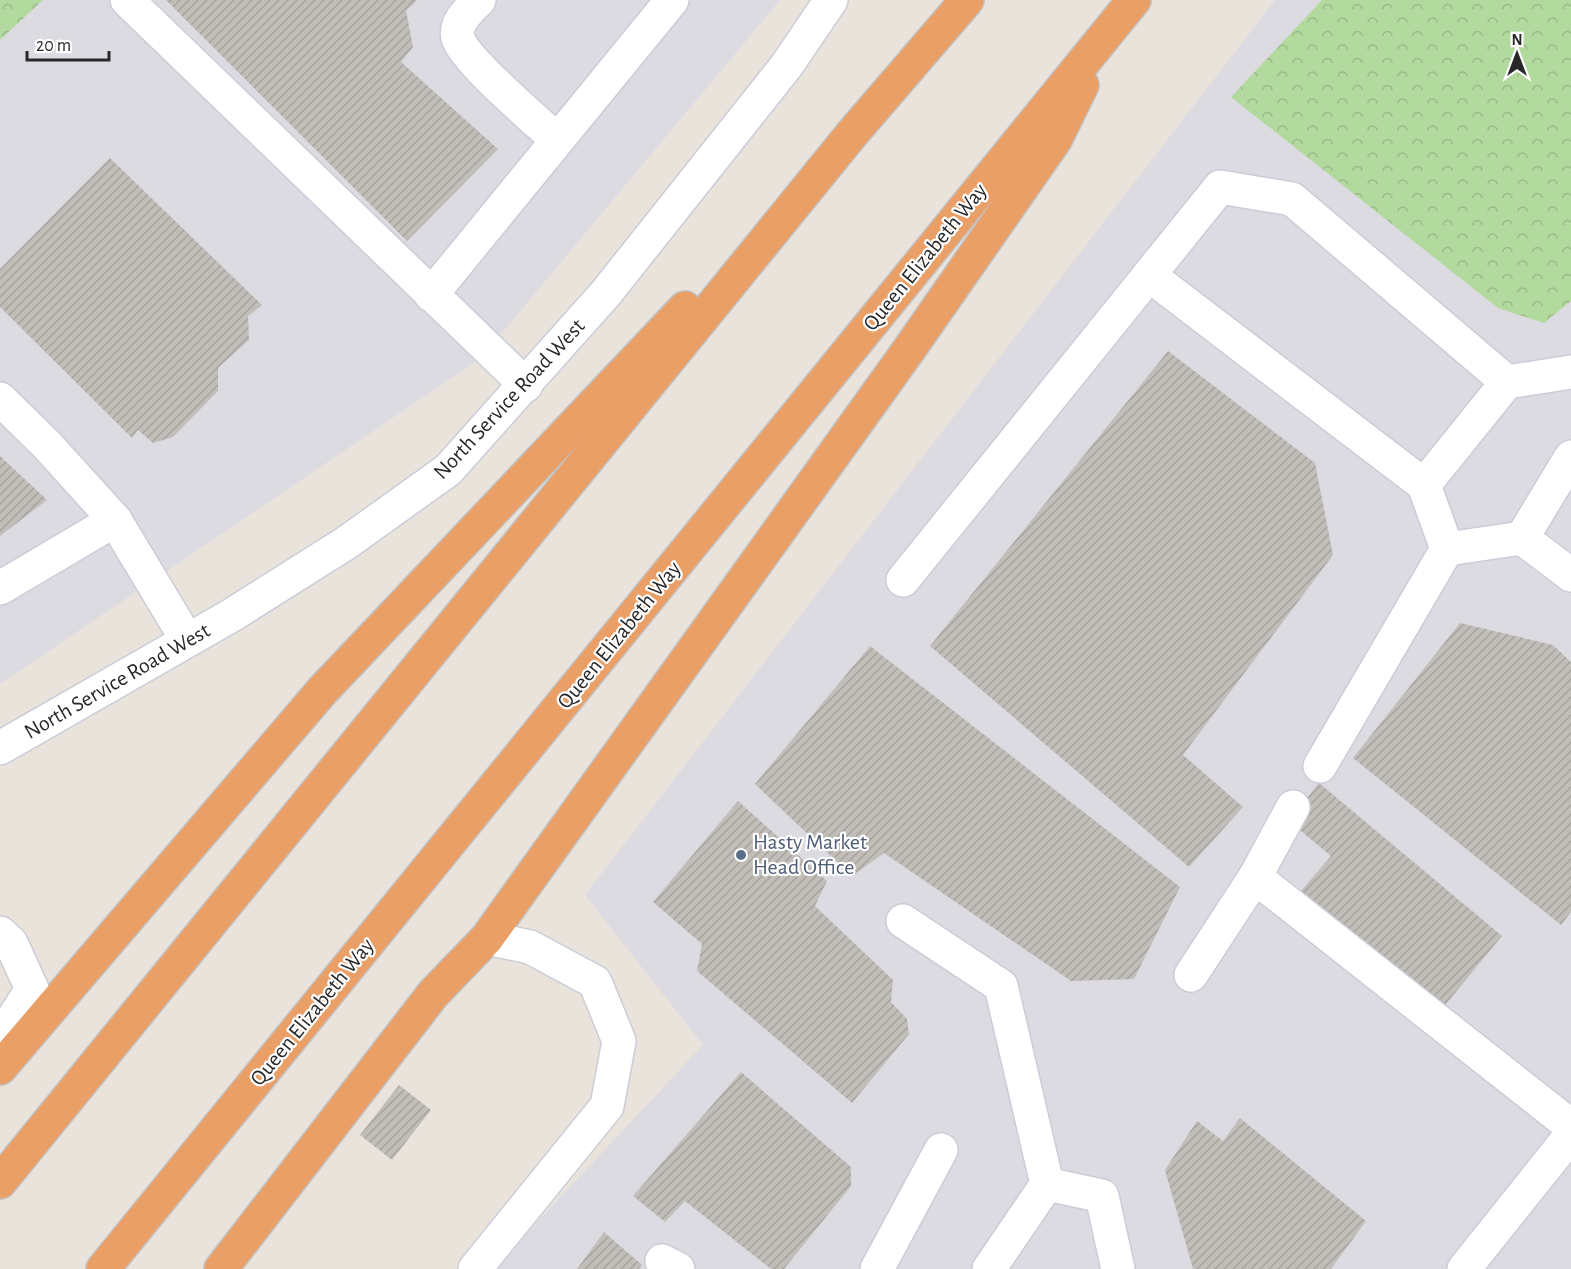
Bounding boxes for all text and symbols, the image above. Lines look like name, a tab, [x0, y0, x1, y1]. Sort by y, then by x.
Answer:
scale bar	[27, 24, 110, 62]
north arrow	[1487, 24, 1547, 84]
text: N	[1511, 32, 1523, 48]
text: 20 m	[36, 37, 71, 55]
street label: Queen Elizabeth Way	[859, 179, 991, 335]
street label: North Service Road West	[429, 315, 589, 483]
street label: Queen Elizabeth Way	[553, 557, 685, 713]
street label: North Service Road West	[21, 619, 213, 743]
place label: Hasty Market Head Office	[753, 831, 867, 878]
marker: Hasty Market Head Office	[734, 848, 748, 862]
street label: Queen Elizabeth Way	[246, 934, 378, 1090]

